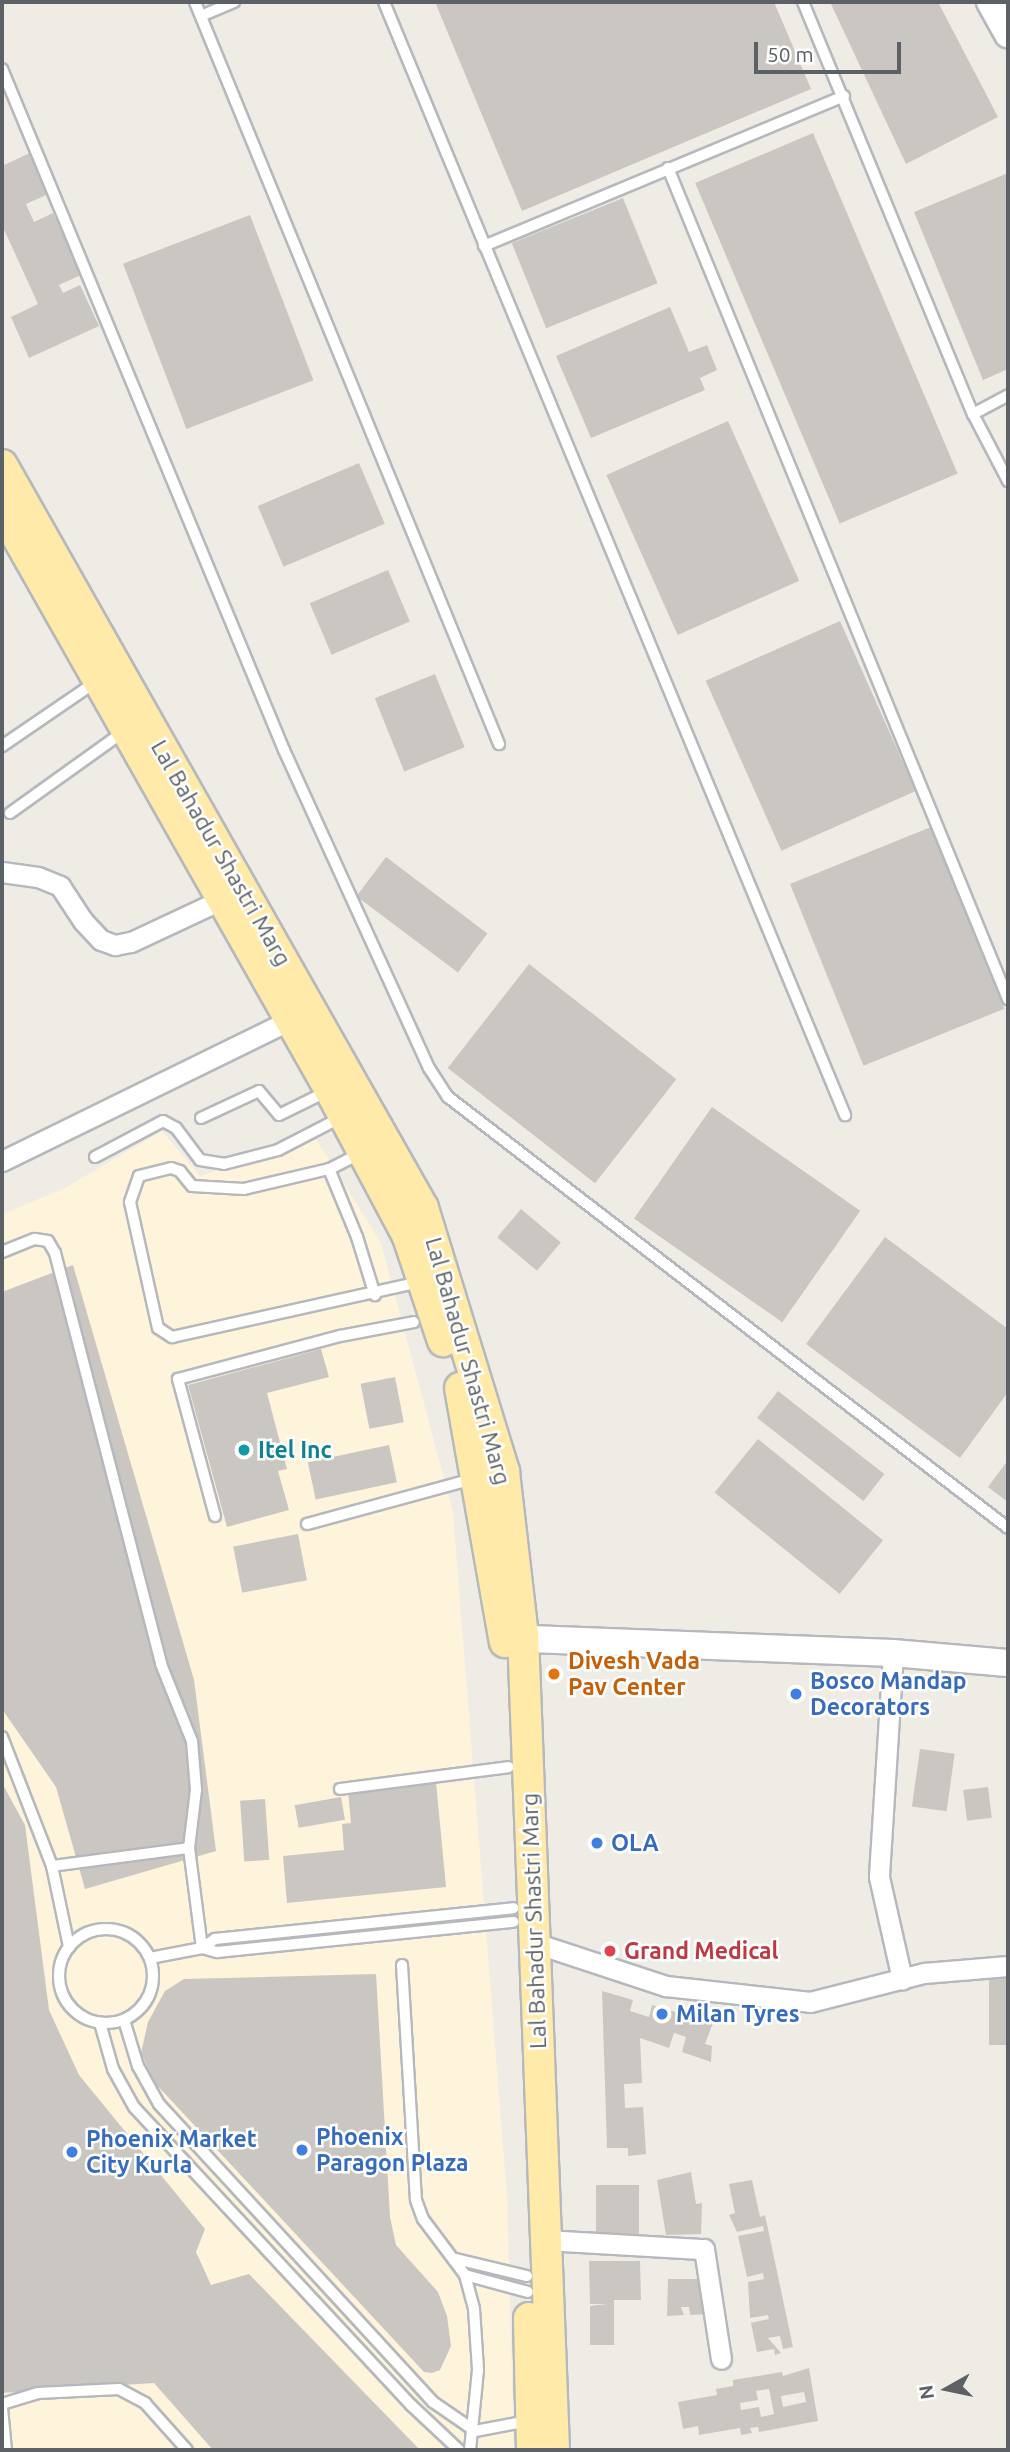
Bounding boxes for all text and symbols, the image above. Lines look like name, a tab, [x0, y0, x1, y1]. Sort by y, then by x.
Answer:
scale bar	[758, 28, 905, 72]
text: 50 m	[767, 42, 814, 66]
street label: Lal Bahadur Shastri Marg	[145, 735, 297, 971]
street label: Lal Bahadur Shastri Marg	[419, 1234, 517, 1488]
place label: Itel Inc	[258, 1436, 332, 1464]
marker: Itel Inc	[236, 1442, 252, 1458]
place label: Divesh Vada Pav Center	[568, 1647, 700, 1701]
marker: Divesh Vada Pav Center	[546, 1666, 562, 1682]
place label: Bosco Mandap Decorators	[810, 1667, 967, 1721]
marker: Bosco Mandap Decorators	[788, 1686, 804, 1702]
street label: Lal Bahadur Shastri Marg	[516, 1793, 552, 2049]
place label: OLA	[611, 1829, 659, 1857]
marker: OLA	[589, 1835, 605, 1851]
place label: Grand Medical	[624, 1937, 779, 1965]
marker: Grand Medical	[602, 1943, 618, 1959]
place label: Milan Tyres	[676, 2000, 799, 2028]
marker: Milan Tyres	[654, 2006, 670, 2022]
place label: Phoenix Paragon Plaza	[316, 2123, 468, 2177]
place label: Phoenix Market City Kurla	[86, 2125, 257, 2179]
marker: Phoenix Paragon Plaza	[294, 2142, 310, 2158]
marker: Phoenix Market City Kurla	[64, 2144, 80, 2160]
north arrow	[912, 2354, 982, 2424]
text: N	[914, 2384, 938, 2401]

